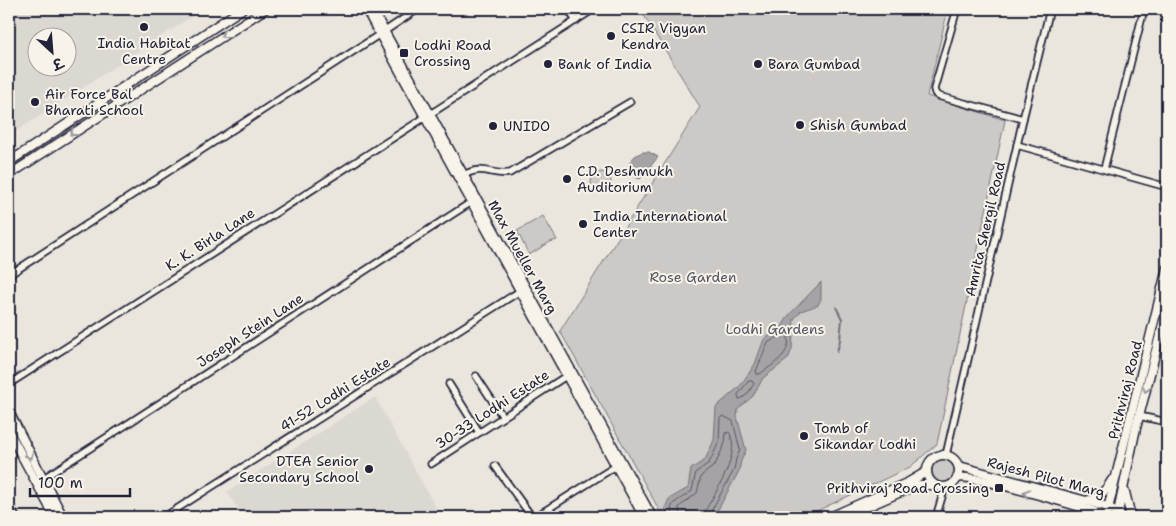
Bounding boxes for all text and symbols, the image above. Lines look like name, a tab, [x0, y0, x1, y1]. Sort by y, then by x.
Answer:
place label: CSIR Vigyan Kendra	[621, 19, 707, 53]
marker: India Habitat Centre	[138, 21, 150, 33]
north arrow	[28, 28, 78, 78]
one-way arrow	[220, 29, 229, 39]
marker: CSIR Vigyan Kendra	[605, 30, 617, 42]
place label: India Habitat Centre	[97, 34, 191, 68]
place label: Lodhi Road Crossing	[414, 36, 491, 70]
marker: Lodhi Road Crossing	[398, 47, 410, 59]
text: उ	[48, 53, 68, 75]
place label: Bank of India	[558, 55, 652, 73]
place label: Bara Gumbad	[768, 55, 860, 73]
marker: Bank of India	[542, 58, 554, 70]
marker: Bara Gumbad	[752, 58, 764, 70]
place label: Air Force Bal Bharati School	[45, 85, 144, 119]
marker: Air Force Bal Bharati School	[29, 96, 41, 108]
place label: Shish Gumbad	[810, 116, 907, 134]
place label: UNIDO	[503, 117, 550, 135]
marker: Shish Gumbad	[794, 119, 806, 131]
marker: UNIDO	[487, 120, 499, 132]
one-way arrow	[69, 127, 78, 137]
street label: Amrita Shergil Road	[961, 160, 1009, 298]
place label: C.D. Deshmukh Auditorium	[577, 162, 673, 196]
marker: C.D. Deshmukh Auditorium	[561, 173, 573, 185]
street label: Max Mueller Marg	[484, 197, 562, 317]
street label: K. K. Birla Lane	[162, 203, 258, 275]
place label: India International Center	[593, 207, 728, 241]
marker: India International Center	[577, 218, 589, 230]
park label: Rose Garden	[649, 268, 737, 286]
street label: Joseph Stein Lane	[193, 289, 307, 371]
park label: Lodhi Gardens	[725, 320, 825, 338]
street label: Prithviraj Road	[1104, 339, 1146, 441]
street label: 41-52 Lodhi Estate	[276, 353, 394, 435]
street label: 30-33 Lodhi Estate	[432, 365, 552, 453]
one-way arrow	[1141, 385, 1152, 394]
place label: Tomb of Sikandar Lodhi	[814, 419, 916, 453]
marker: Tomb of Sikandar Lodhi	[798, 430, 810, 442]
one-way arrow	[24, 451, 35, 460]
place label: DTEA Senior Secondary School	[239, 452, 360, 486]
street label: Rajesh Pilot Marg	[985, 453, 1107, 501]
marker: DTEA Senior Secondary School	[363, 463, 375, 475]
scale bar	[30, 466, 130, 498]
text: 100 m	[38, 473, 83, 493]
place label: Prithviraj Road Crossing	[827, 479, 989, 497]
marker: Prithviraj Road Crossing	[993, 482, 1005, 494]
one-way arrow	[1023, 488, 1031, 498]

